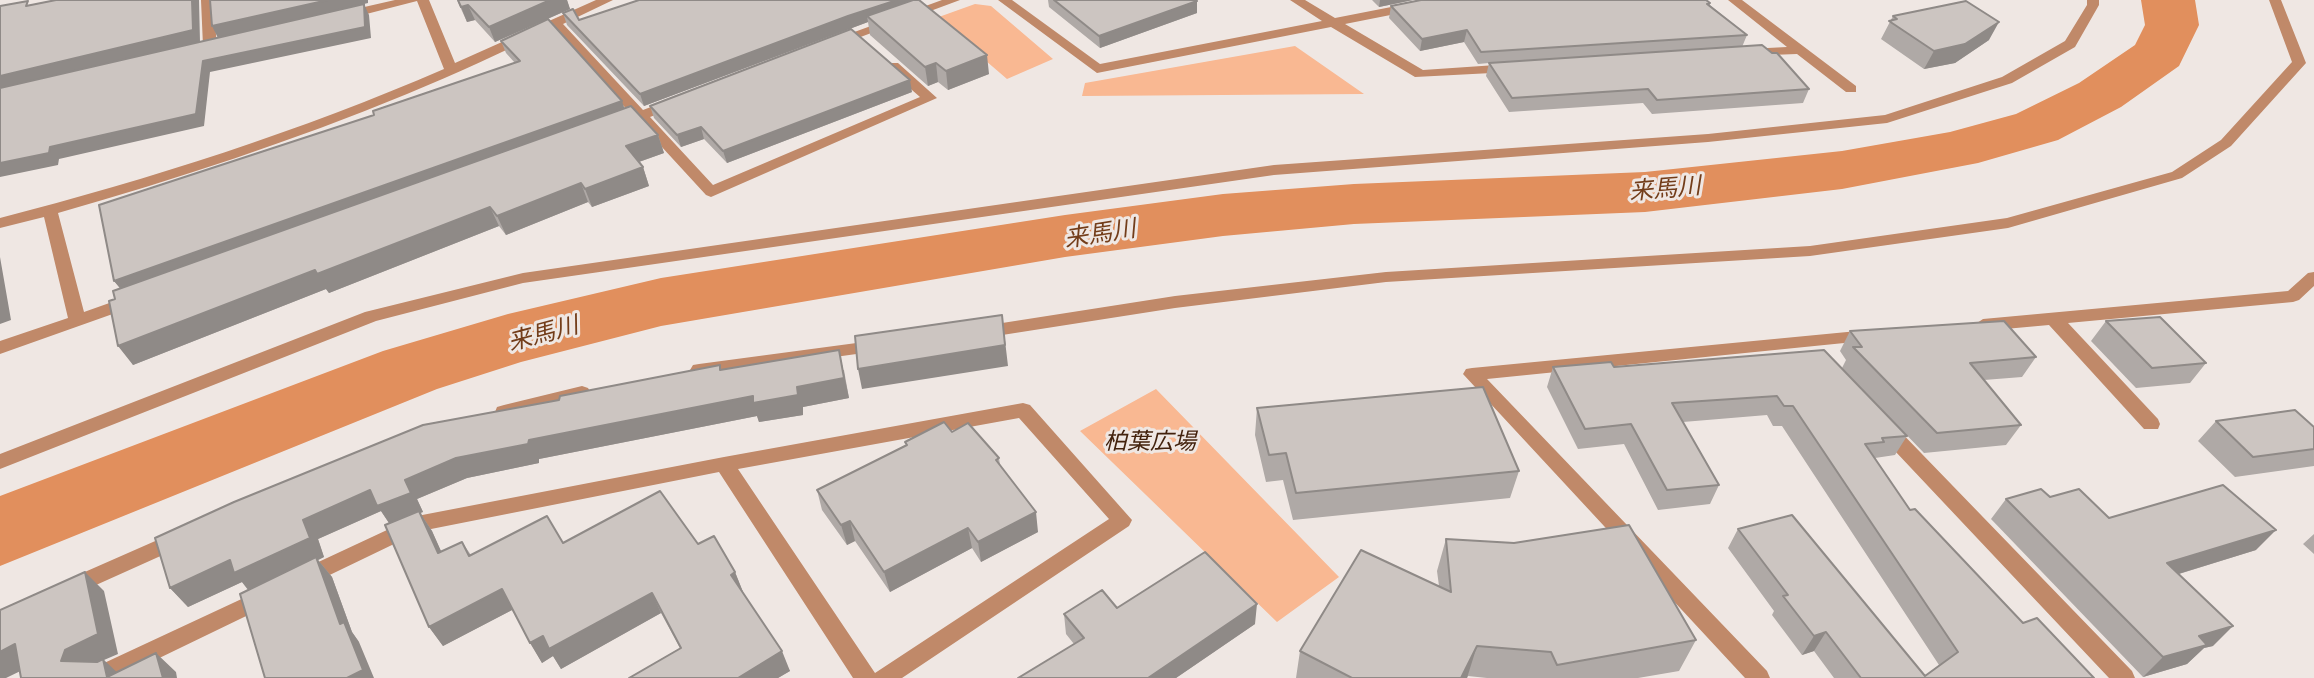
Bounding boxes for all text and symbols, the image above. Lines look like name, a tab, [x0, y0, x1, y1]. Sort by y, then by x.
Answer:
water label: 来馬川	[1628, 172, 1702, 206]
water label: 来馬川	[1062, 214, 1138, 254]
water label: 来馬川	[504, 311, 582, 357]
park label: 柏葉広場	[1104, 428, 1196, 456]

